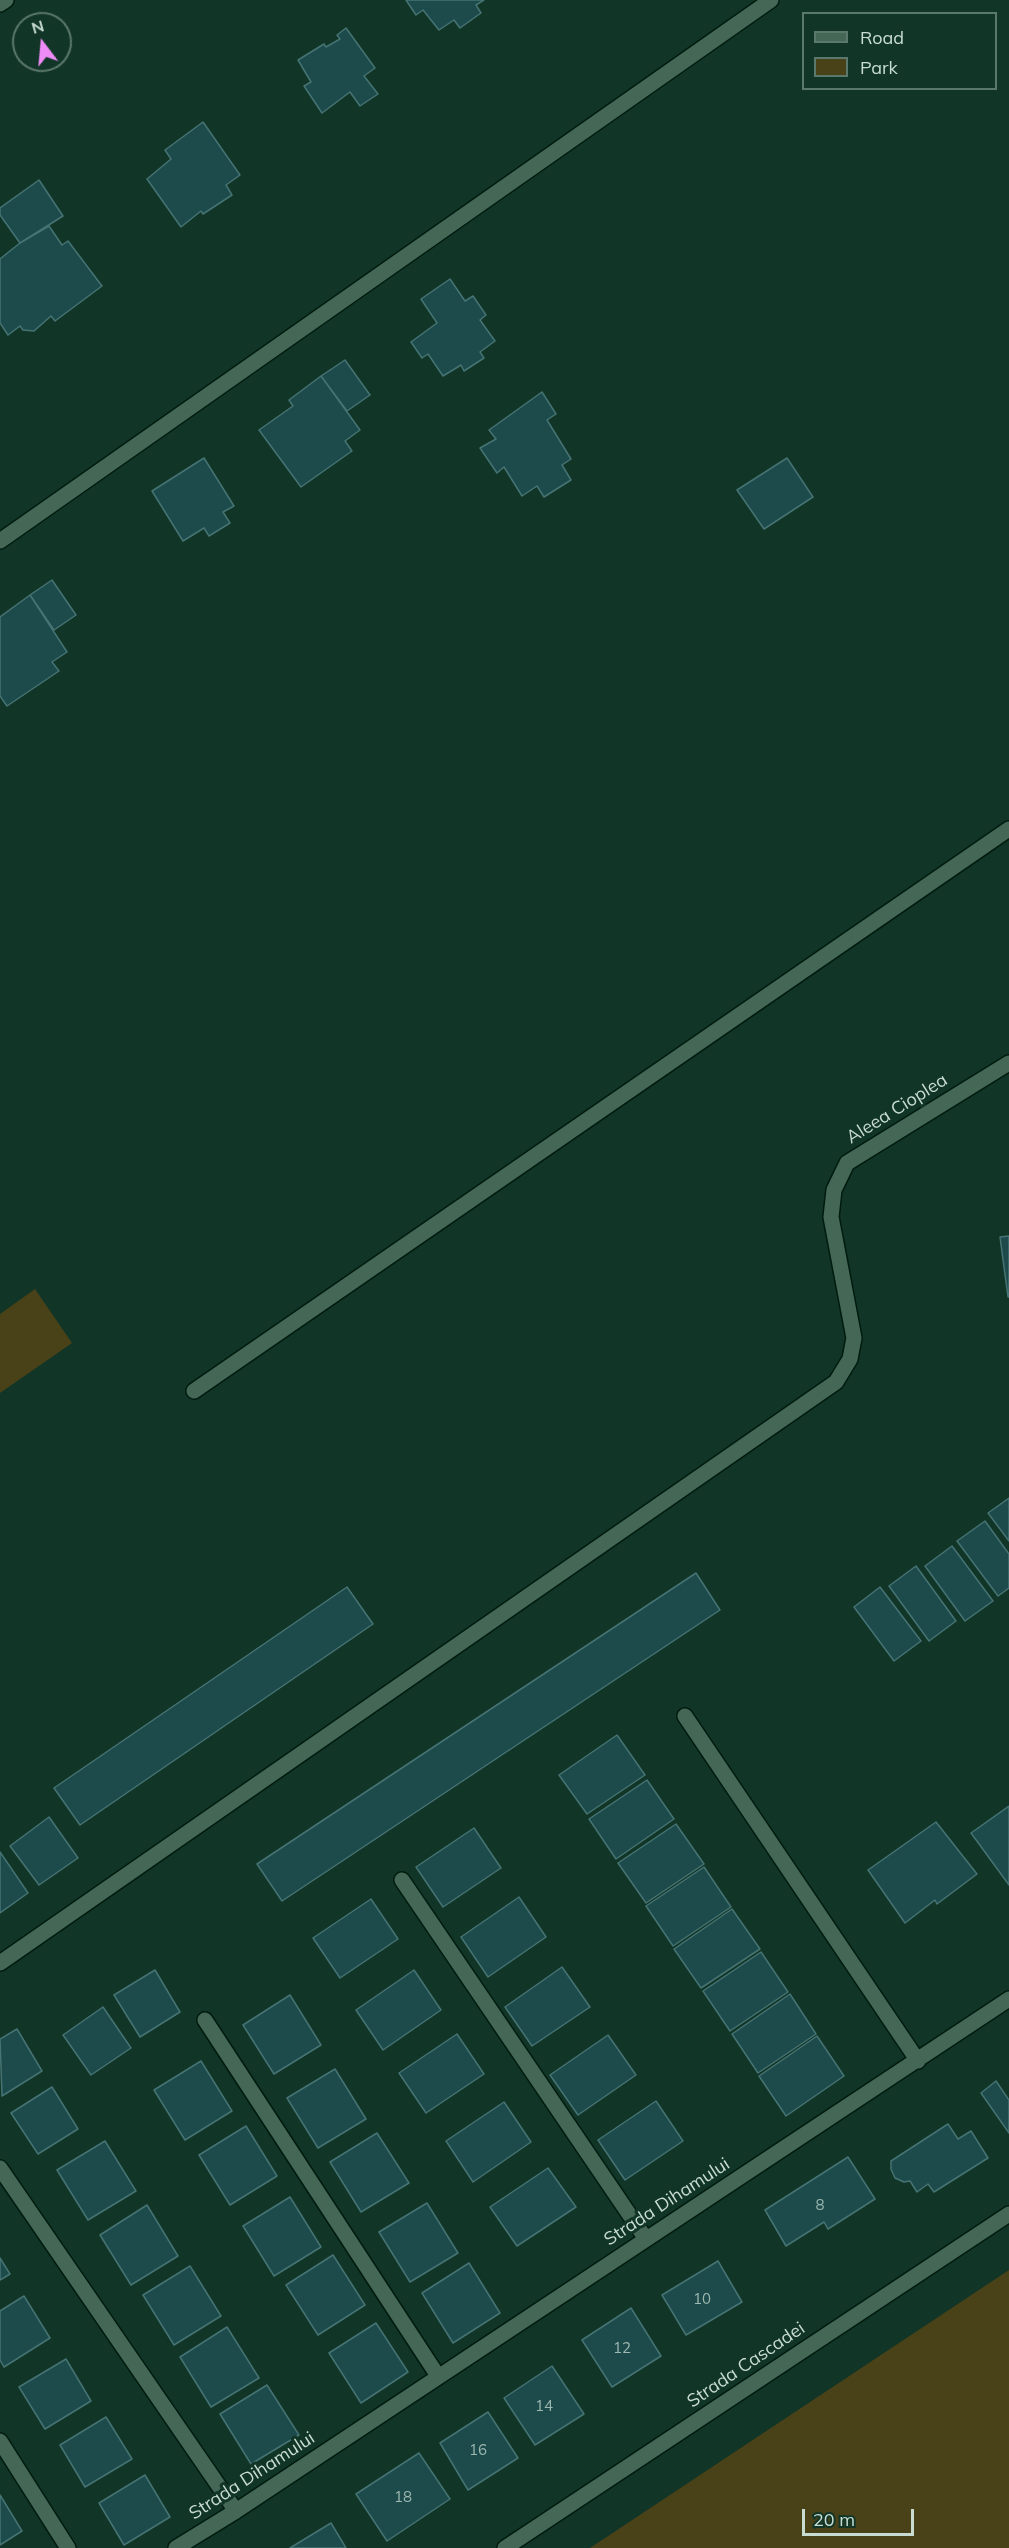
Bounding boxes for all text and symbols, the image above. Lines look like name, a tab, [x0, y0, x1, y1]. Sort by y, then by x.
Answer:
north arrow	[12, 12, 72, 72]
legend	[802, 12, 997, 90]
text: N	[29, 15, 46, 38]
text: Road	[860, 26, 904, 49]
text: Park	[860, 56, 898, 79]
street label: Aleea Cioplea	[842, 1069, 952, 1149]
street label: Strada Dihamului	[600, 2153, 734, 2251]
house number: 8	[816, 2196, 824, 2214]
house number: 10	[693, 2290, 711, 2308]
street label: Strada Cascadei	[683, 2318, 809, 2412]
house number: 12	[613, 2339, 631, 2357]
house number: 14	[535, 2397, 553, 2415]
street label: Strada Dihamului	[185, 2427, 319, 2525]
house number: 16	[469, 2441, 487, 2459]
house number: 18	[394, 2488, 412, 2506]
scale bar	[805, 2497, 918, 2535]
text: 20 m	[813, 2508, 855, 2531]

